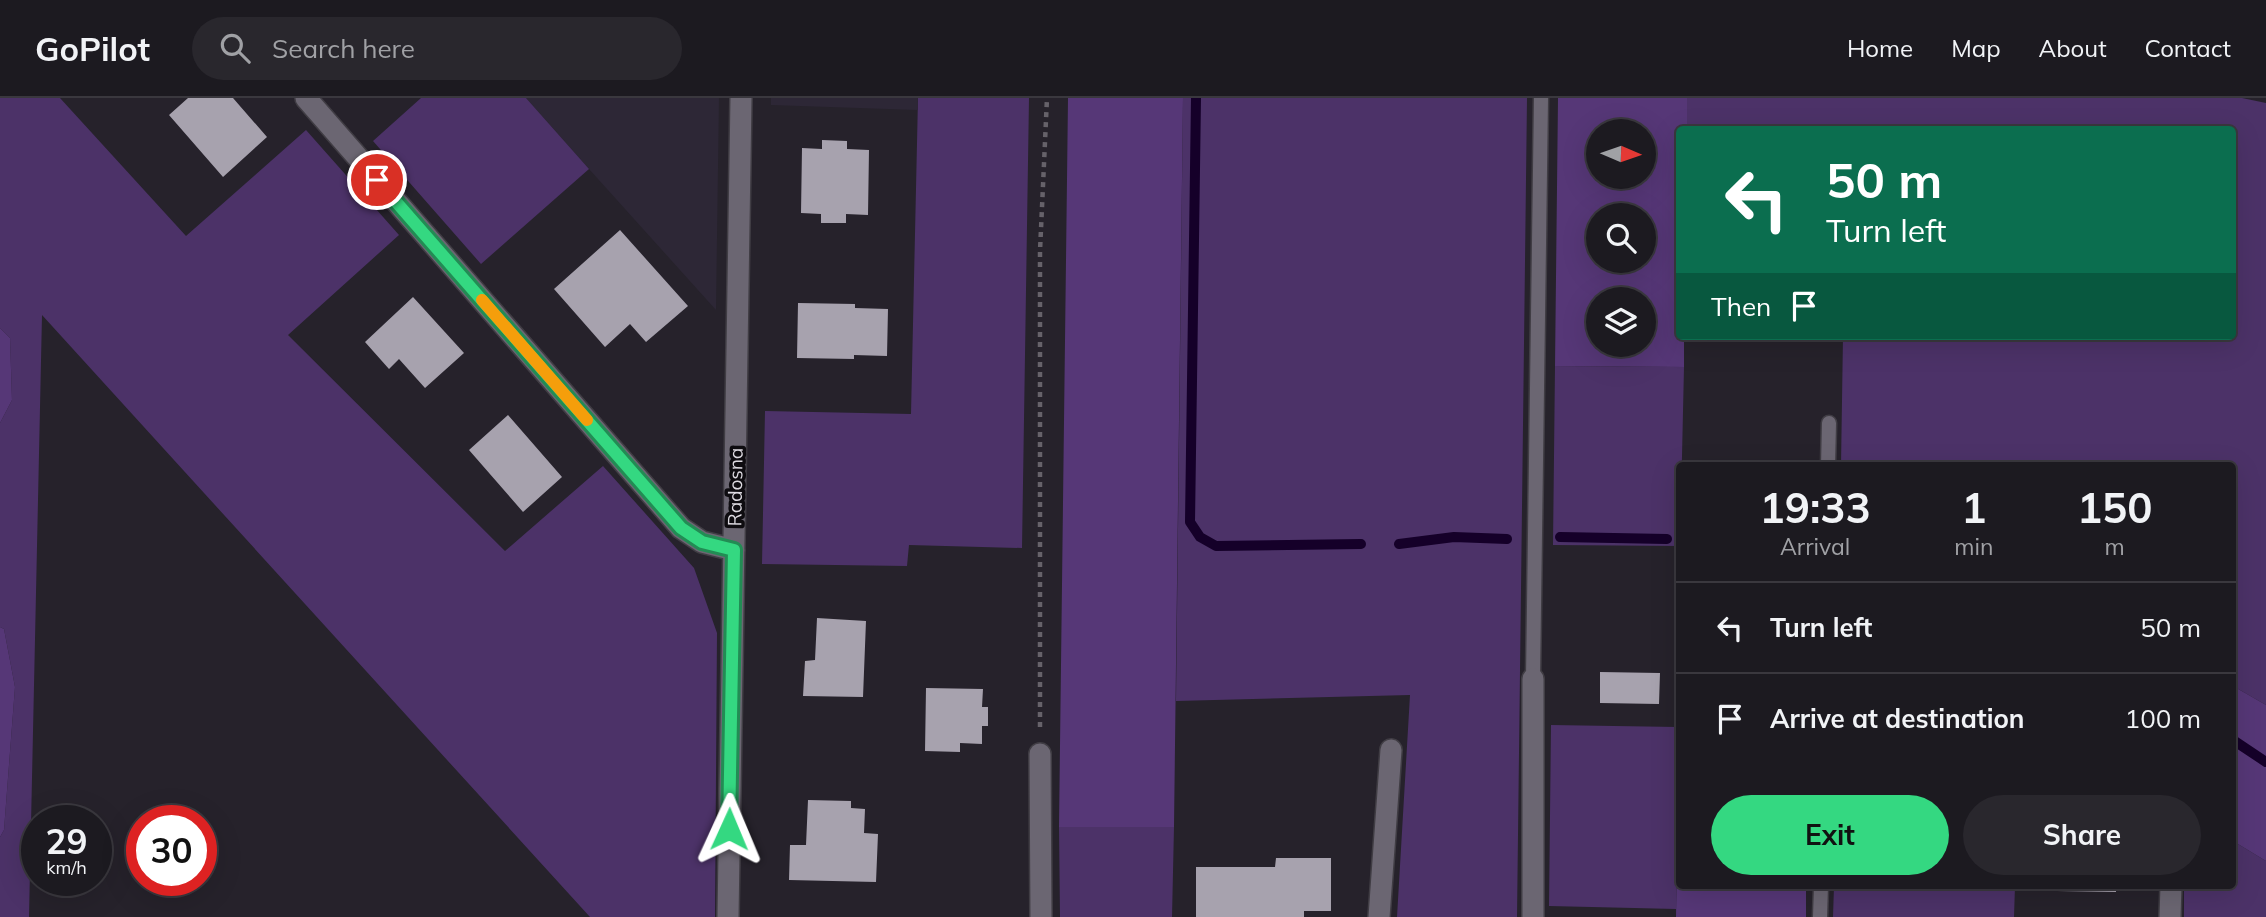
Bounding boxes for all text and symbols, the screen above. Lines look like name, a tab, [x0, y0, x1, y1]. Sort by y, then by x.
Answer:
search box	[192, 17, 682, 80]
text: GoPilot	[35, 28, 150, 69]
icon: search	[216, 29, 254, 67]
text: Search here	[272, 32, 415, 65]
text: Home	[1847, 33, 1913, 63]
text: Map	[1951, 33, 2001, 63]
text: About	[2039, 33, 2107, 63]
text: Contact	[2145, 33, 2231, 63]
north arrow	[1586, 119, 1656, 189]
map controls	[1586, 119, 1656, 357]
text: 50 m	[1826, 149, 1942, 210]
pin	[347, 150, 407, 210]
icon: left	[1711, 154, 1802, 245]
icon: arrive	[358, 161, 396, 199]
button: search	[1586, 203, 1656, 273]
text: Turn left	[1826, 210, 1946, 250]
button: layers	[1586, 287, 1656, 357]
icon: arrive	[1785, 287, 1823, 325]
text: Then	[1711, 290, 1771, 323]
street label: Radosna	[722, 447, 748, 527]
text: 19:33	[1760, 481, 1871, 534]
text: 1	[1961, 481, 1986, 534]
text: 150	[2077, 481, 2152, 534]
text: Arrival	[1780, 532, 1850, 561]
text: min	[1954, 532, 1993, 561]
text: m	[2105, 532, 2125, 561]
icon: left	[1711, 609, 1749, 647]
text: Turn left	[1770, 611, 1872, 644]
text: 50 m	[2140, 611, 2201, 644]
icon: arrive	[1711, 700, 1749, 738]
text: Arrive at destination	[1770, 702, 2025, 735]
text: 100 m	[2125, 702, 2201, 735]
position arrow	[692, 792, 766, 866]
button: Exit	[1711, 795, 1949, 875]
button: Share	[1963, 795, 2201, 875]
speed limit sign: 30	[126, 805, 217, 896]
text: 29	[45, 819, 88, 863]
text: km/h	[46, 856, 87, 879]

